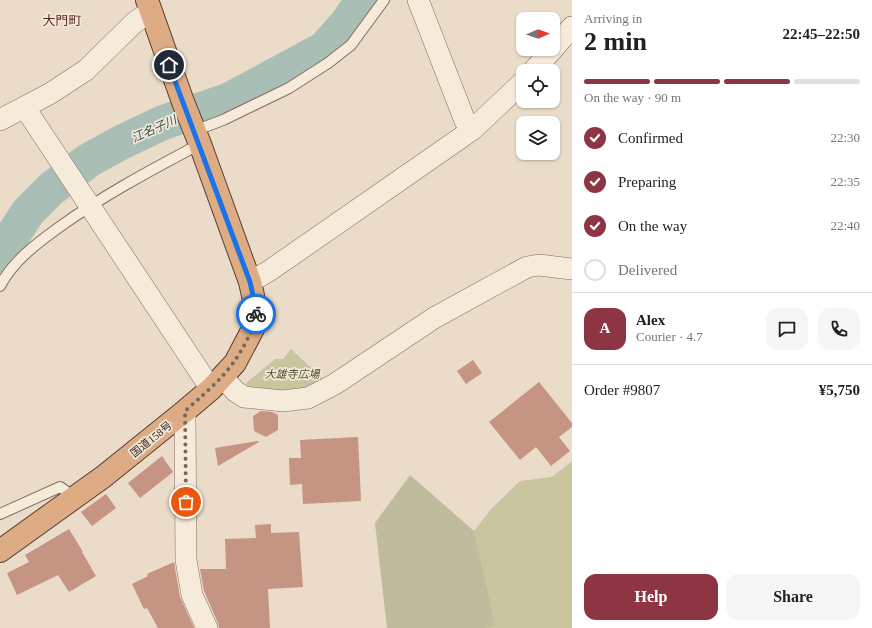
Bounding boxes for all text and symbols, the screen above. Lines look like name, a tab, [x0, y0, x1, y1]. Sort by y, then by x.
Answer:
text: Arriving in	[584, 11, 642, 26]
north arrow	[516, 12, 560, 56]
map controls	[516, 12, 560, 160]
district label: 大門町	[42, 13, 82, 28]
text: 22:45–22:50	[783, 26, 860, 42]
text: 2 min	[584, 27, 647, 56]
pin	[152, 48, 186, 82]
icon: home	[158, 54, 180, 76]
button: locate	[516, 64, 560, 108]
text: On the way · 90 m	[584, 90, 681, 105]
water label: 江名子川	[129, 112, 181, 145]
button: layers	[516, 116, 560, 160]
icon: check	[584, 127, 606, 149]
text: Confirmed	[618, 130, 683, 146]
text: 22:30	[830, 130, 860, 145]
icon: check	[584, 171, 606, 193]
text: Preparing	[618, 174, 676, 190]
text: 22:35	[830, 174, 860, 189]
icon: check	[584, 215, 606, 237]
text: On the way	[618, 218, 687, 234]
text: 22:40	[830, 218, 860, 233]
text: Delivered	[618, 262, 677, 278]
courier	[236, 294, 276, 334]
icon: bike	[245, 303, 267, 325]
button: chat	[766, 308, 808, 350]
button: phone	[818, 308, 860, 350]
text: Alex	[636, 312, 665, 328]
text: A	[600, 320, 610, 336]
text: Courier · 4.7	[636, 329, 703, 344]
park label: 大雄寺広場	[265, 368, 321, 380]
text: Order #9807	[584, 382, 660, 398]
text: ¥5,750	[819, 382, 860, 398]
street label: 国道158号	[128, 419, 174, 459]
pin	[169, 485, 203, 519]
icon: bag	[175, 491, 197, 513]
button: Help	[584, 574, 718, 620]
button: Share	[726, 574, 860, 620]

